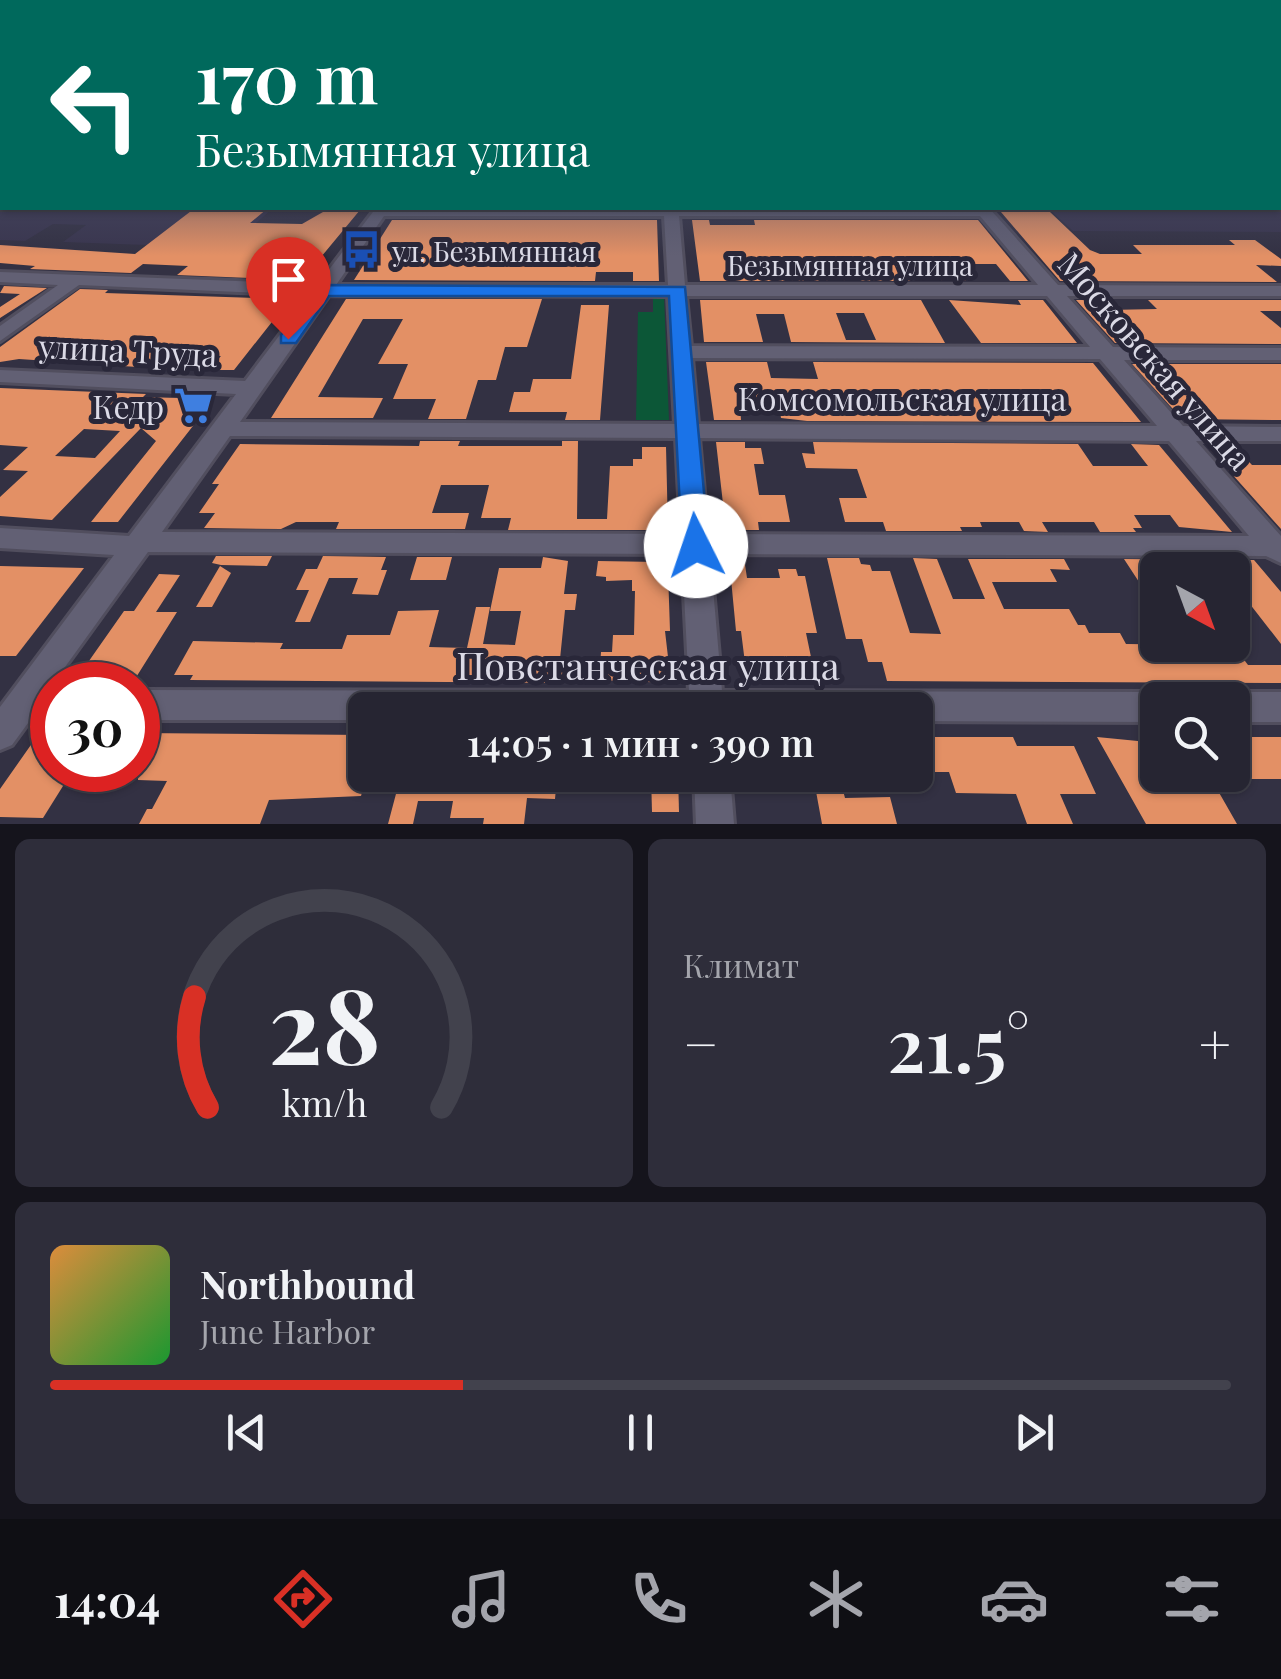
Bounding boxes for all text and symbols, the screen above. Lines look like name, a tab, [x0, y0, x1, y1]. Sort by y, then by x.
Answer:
text: 170 m	[195, 28, 378, 122]
icon: left	[30, 40, 160, 170]
text: Безымянная улица	[195, 118, 590, 178]
bus stop icon: ул. Безымянная	[341, 229, 383, 271]
place label: ул. Безымянная	[391, 232, 596, 269]
pin	[246, 237, 331, 340]
street label: Московская улица	[1050, 242, 1262, 478]
street label: Безымянная улица	[727, 246, 973, 283]
icon: arrive	[261, 252, 316, 307]
street label: улица Труда	[36, 323, 219, 375]
street label: Комсомольская улица	[738, 376, 1066, 419]
place label: Кедр	[92, 384, 164, 427]
supermarket icon: Кедр	[173, 384, 215, 426]
position arrow	[644, 494, 748, 598]
north arrow	[1140, 552, 1250, 662]
map controls	[1140, 552, 1250, 792]
street label: Повстанческая улица	[456, 639, 840, 690]
speed limit sign: 30	[30, 662, 160, 792]
button: search	[1140, 682, 1250, 792]
text: 14:05 · 1 мин · 390 m	[467, 716, 814, 767]
text: Климат	[683, 943, 799, 986]
text: 28	[268, 952, 380, 1091]
text: 21.5°	[887, 992, 1030, 1092]
text: −	[683, 1005, 719, 1079]
text: +	[1199, 1005, 1231, 1079]
text: km/h	[281, 1078, 367, 1126]
text: Northbound	[200, 1258, 415, 1309]
text: June Harbor	[200, 1309, 375, 1352]
icon: previous	[219, 1405, 274, 1460]
icon: pause	[613, 1405, 668, 1460]
icon: next	[1007, 1405, 1062, 1460]
icon: directions	[268, 1564, 338, 1634]
icon: music	[446, 1564, 516, 1634]
icon: phone	[624, 1564, 694, 1634]
icon: climate	[801, 1564, 871, 1634]
icon: car	[979, 1564, 1049, 1634]
icon: filters	[1157, 1564, 1227, 1634]
text: 14:04	[54, 1569, 160, 1629]

